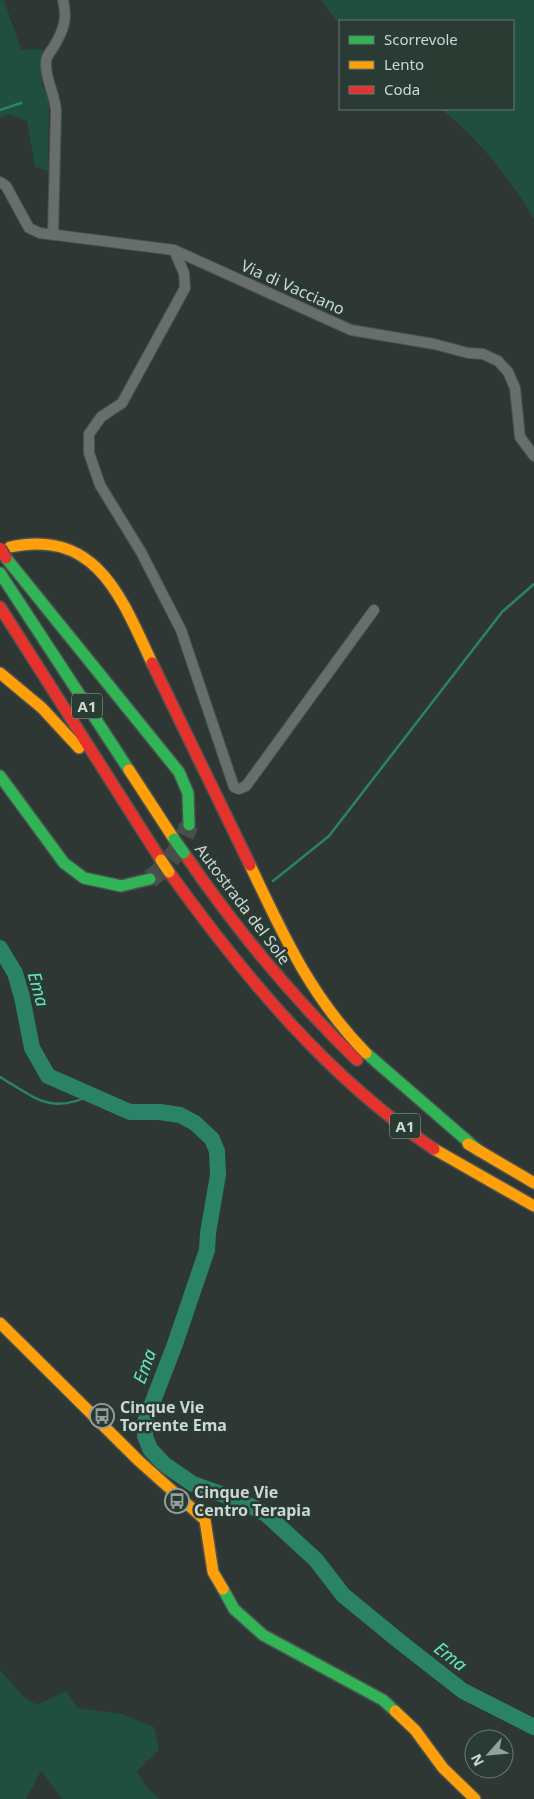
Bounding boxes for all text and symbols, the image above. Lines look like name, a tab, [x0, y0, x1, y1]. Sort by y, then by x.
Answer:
legend	[339, 20, 514, 110]
text: Scorrevole	[384, 29, 458, 49]
text: Lento	[384, 54, 424, 74]
text: Coda	[384, 79, 420, 99]
street label: Via di Vacciano	[238, 254, 348, 320]
road number: A1	[72, 694, 102, 718]
street label: Autostrada del Sole	[190, 839, 296, 969]
water label: Ema	[23, 969, 55, 1009]
road number: A1	[390, 1114, 420, 1138]
water label: Ema	[127, 1345, 161, 1387]
place label: Cinque Vie Torrente Ema	[120, 1396, 227, 1436]
bus stop icon: Cinque Vie Torrente Ema	[89, 1403, 115, 1429]
place label: Cinque Vie Centro Terapia	[194, 1481, 311, 1521]
bus stop icon: Cinque Vie Centro Terapia	[164, 1488, 190, 1514]
water label: Ema	[430, 1636, 472, 1676]
north arrow	[464, 1729, 514, 1779]
text: N	[466, 1751, 488, 1770]

